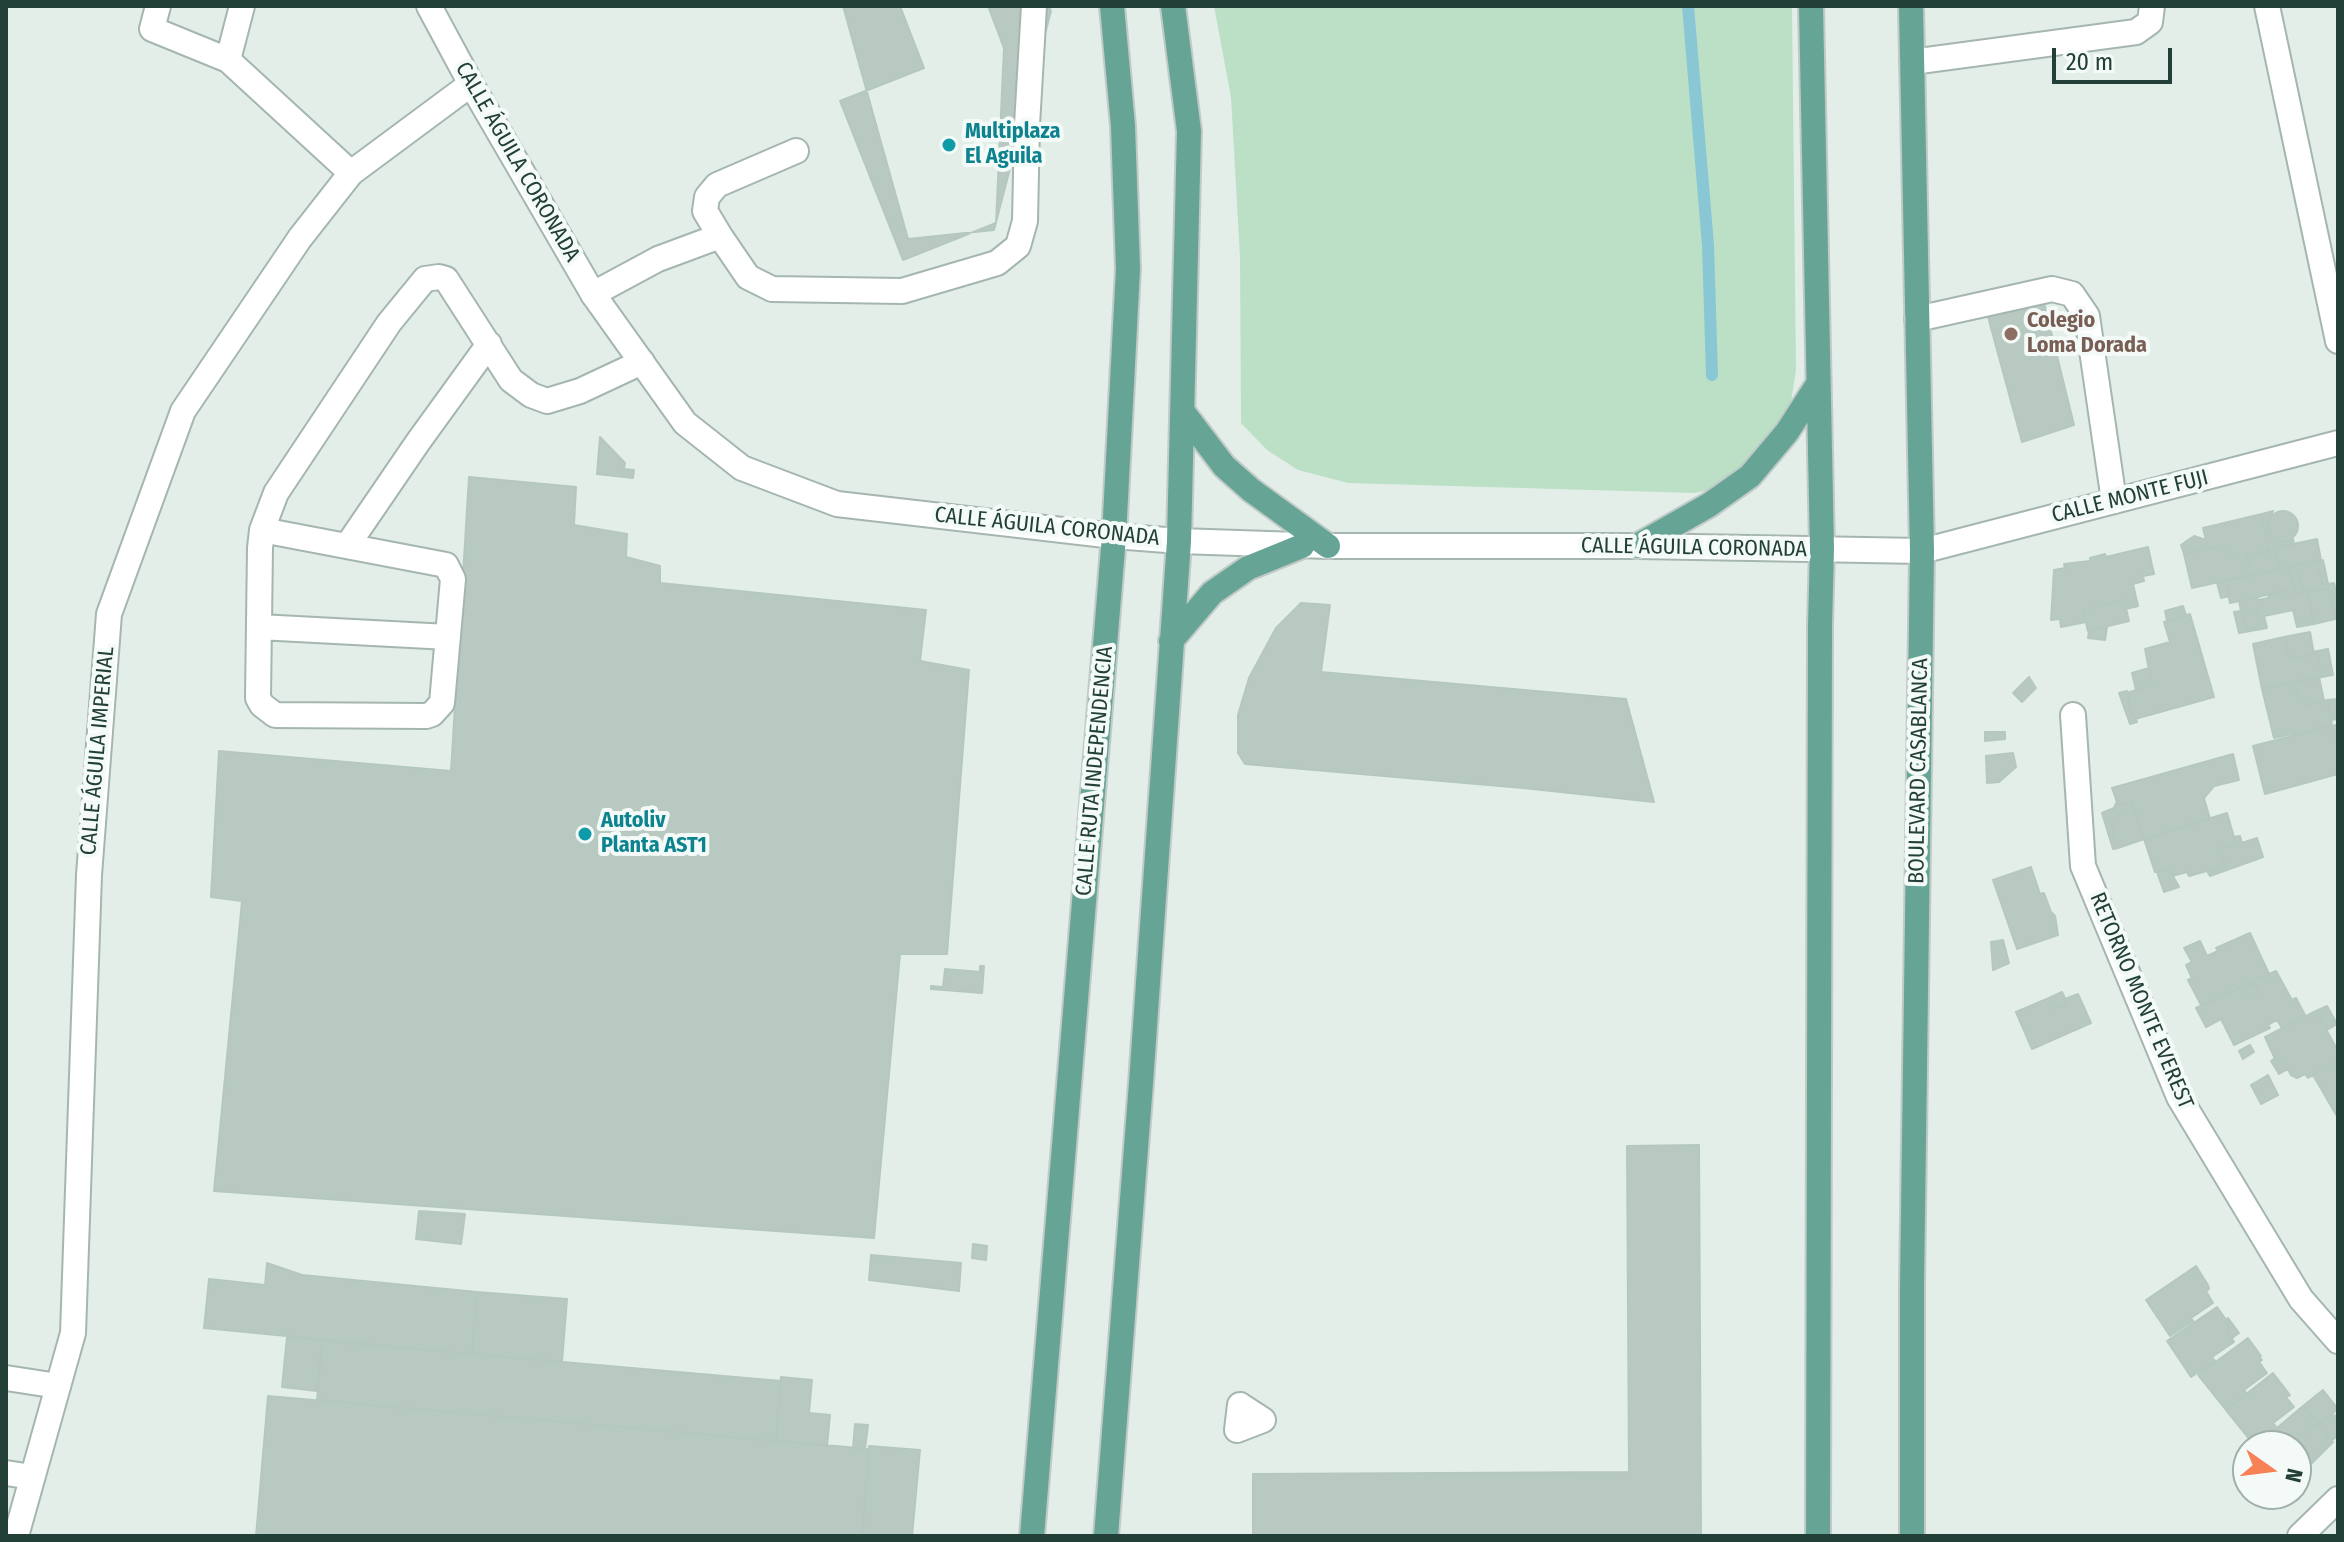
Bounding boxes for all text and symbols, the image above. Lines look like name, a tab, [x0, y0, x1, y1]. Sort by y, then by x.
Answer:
scale bar	[2056, 32, 2176, 82]
text: 20 m	[2066, 48, 2113, 76]
street label: CALLE ÁGUILA CORONADA	[449, 57, 585, 267]
place label: Multiplaza El Aguila	[965, 119, 1060, 170]
marker: Multiplaza El Aguila	[940, 136, 958, 154]
place label: Colegio Loma Dorada	[2027, 308, 2147, 360]
marker: Colegio Loma Dorada	[2002, 325, 2020, 343]
street label: CALLE MONTE FUJI	[2049, 465, 2211, 529]
street label: CALLE ÁGUILA CORONADA	[933, 502, 1161, 552]
street label: CALLE ÁGUILA CORONADA	[1581, 533, 1807, 563]
street label: CALLE RUTA INDEPENDENCIA	[1071, 645, 1119, 897]
street label: CALLE ÁGUILA IMPERIAL	[76, 646, 120, 856]
street label: BOULEVARD CASABLANCA	[1904, 658, 1934, 884]
place label: Autoliv Planta AST1	[601, 808, 707, 860]
marker: Autoliv Planta AST1	[576, 825, 594, 843]
street label: RETORNO MONTE EVEREST	[2083, 889, 2199, 1113]
north arrow	[2232, 1430, 2312, 1510]
text: N	[2279, 1466, 2309, 1485]

